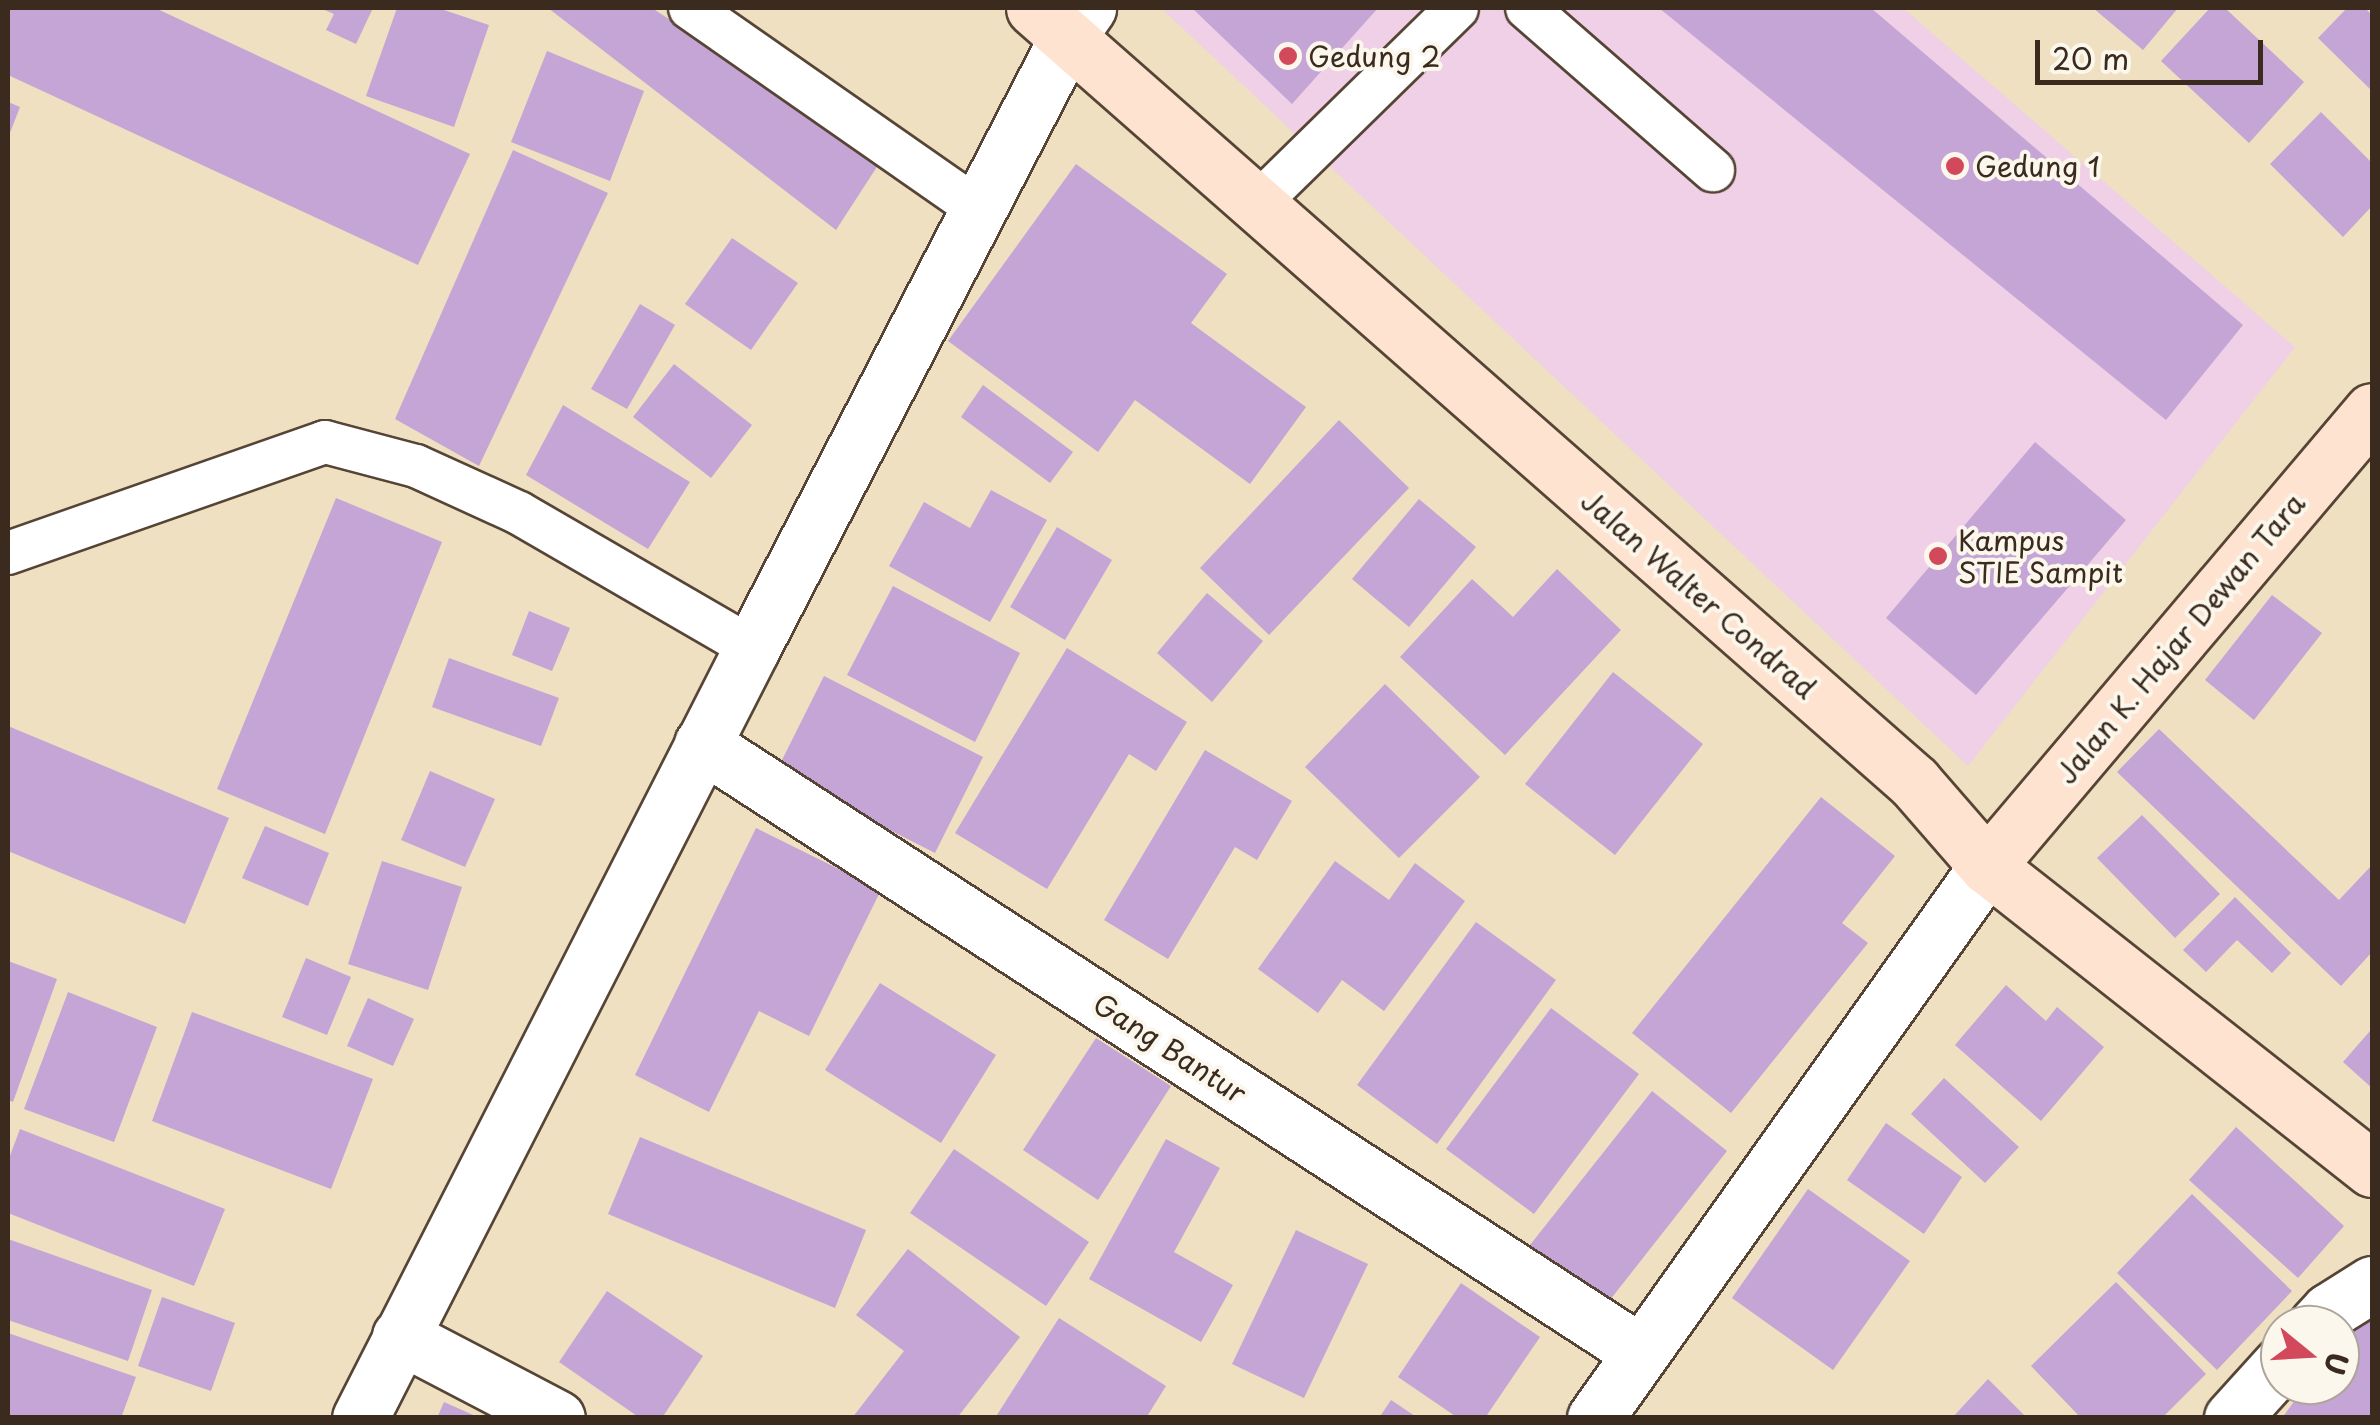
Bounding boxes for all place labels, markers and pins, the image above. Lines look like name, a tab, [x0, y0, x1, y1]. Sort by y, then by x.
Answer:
place label: Gedung 2	[1308, 39, 1440, 73]
marker: Gedung 2	[1277, 45, 1299, 67]
place label: Gedung 1	[1975, 149, 2099, 183]
marker: Gedung 1	[1944, 155, 1966, 177]
place label: Kampus STIE Sampit	[1958, 523, 2127, 589]
marker: Kampus STIE Sampit	[1927, 545, 1949, 567]

